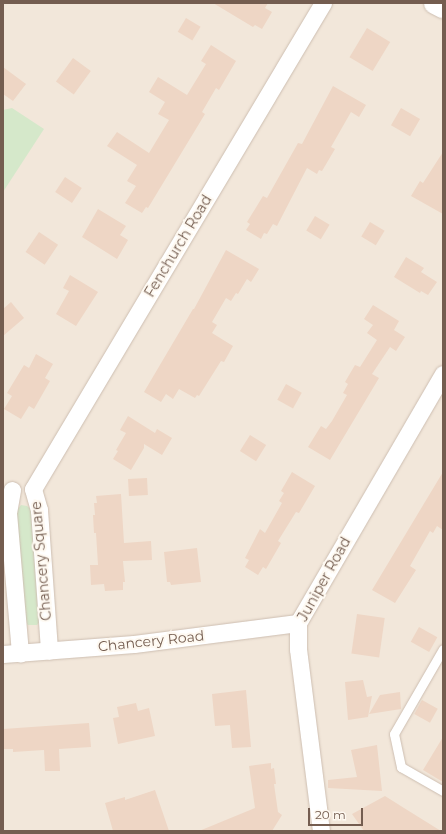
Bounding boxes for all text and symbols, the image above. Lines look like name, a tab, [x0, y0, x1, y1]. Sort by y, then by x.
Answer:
street label: Fenchurch Road	[141, 192, 215, 300]
street label: Chancery Square	[27, 501, 55, 621]
street label: Juniper Road	[294, 534, 354, 624]
street label: Chancery Road	[97, 627, 205, 655]
scale bar	[310, 800, 365, 826]
text: 20 m	[315, 807, 346, 822]

